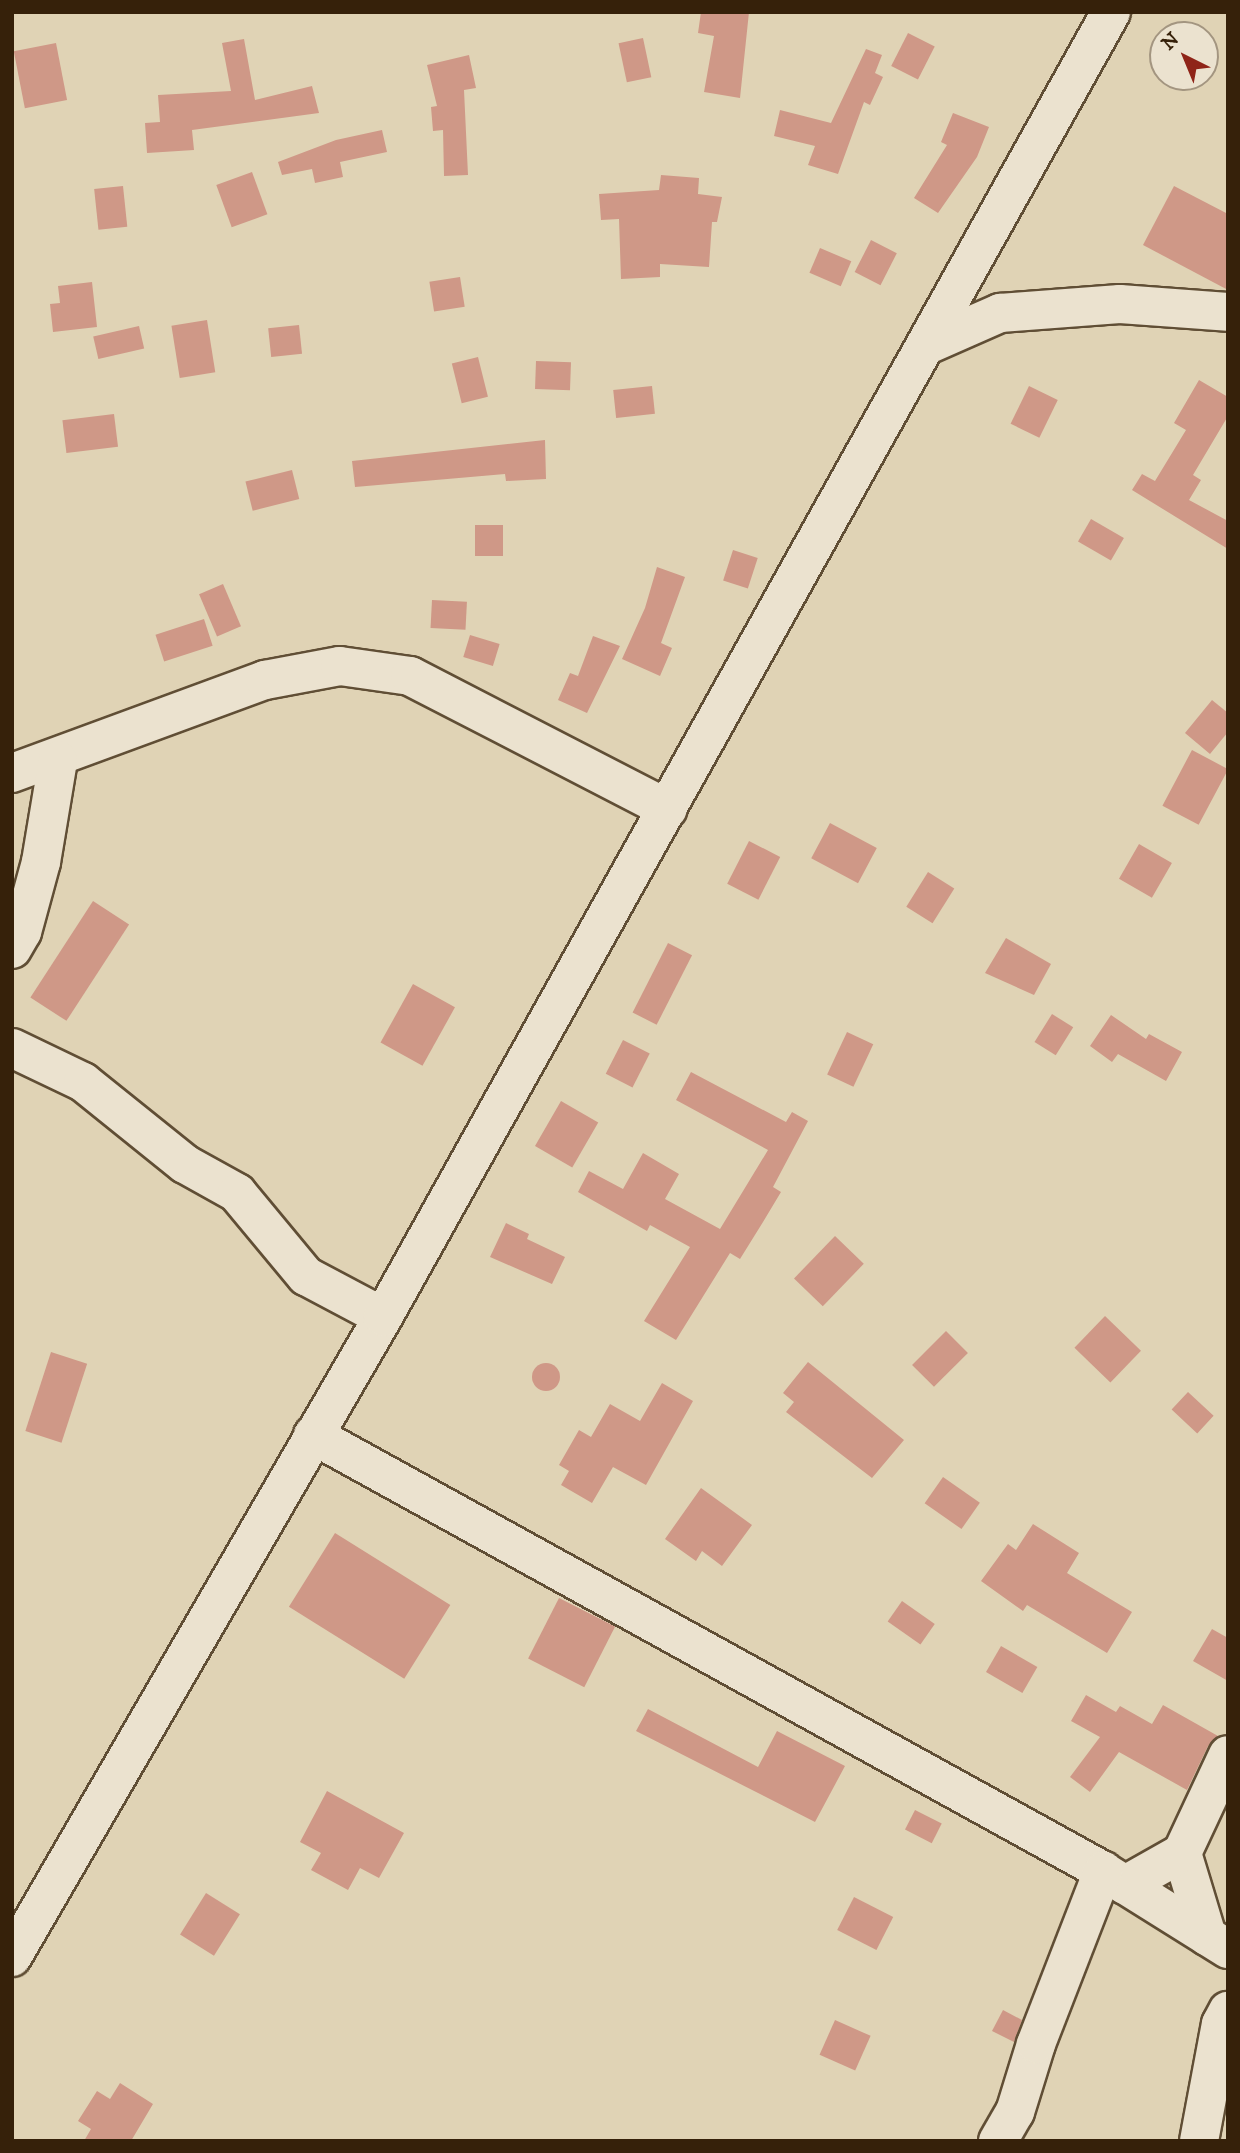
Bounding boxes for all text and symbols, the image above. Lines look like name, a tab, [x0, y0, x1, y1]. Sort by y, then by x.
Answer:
north arrow	[1149, 21, 1219, 91]
text: N	[1157, 28, 1184, 55]

